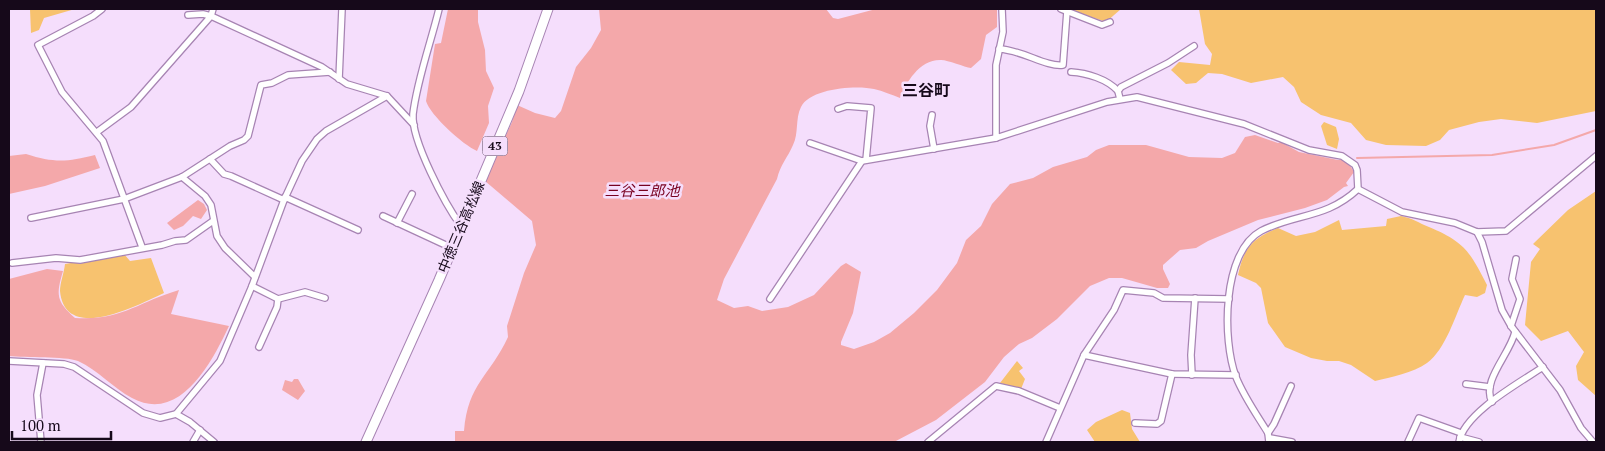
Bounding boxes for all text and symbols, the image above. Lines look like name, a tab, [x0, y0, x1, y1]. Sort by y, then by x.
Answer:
district label: 三谷町	[902, 79, 950, 101]
road number: 43	[482, 136, 508, 156]
street label: 中徳三谷高松線	[433, 178, 488, 276]
water label: 三谷三郎池	[604, 180, 681, 200]
scale bar	[12, 408, 111, 440]
text: 100 m	[20, 415, 61, 435]

